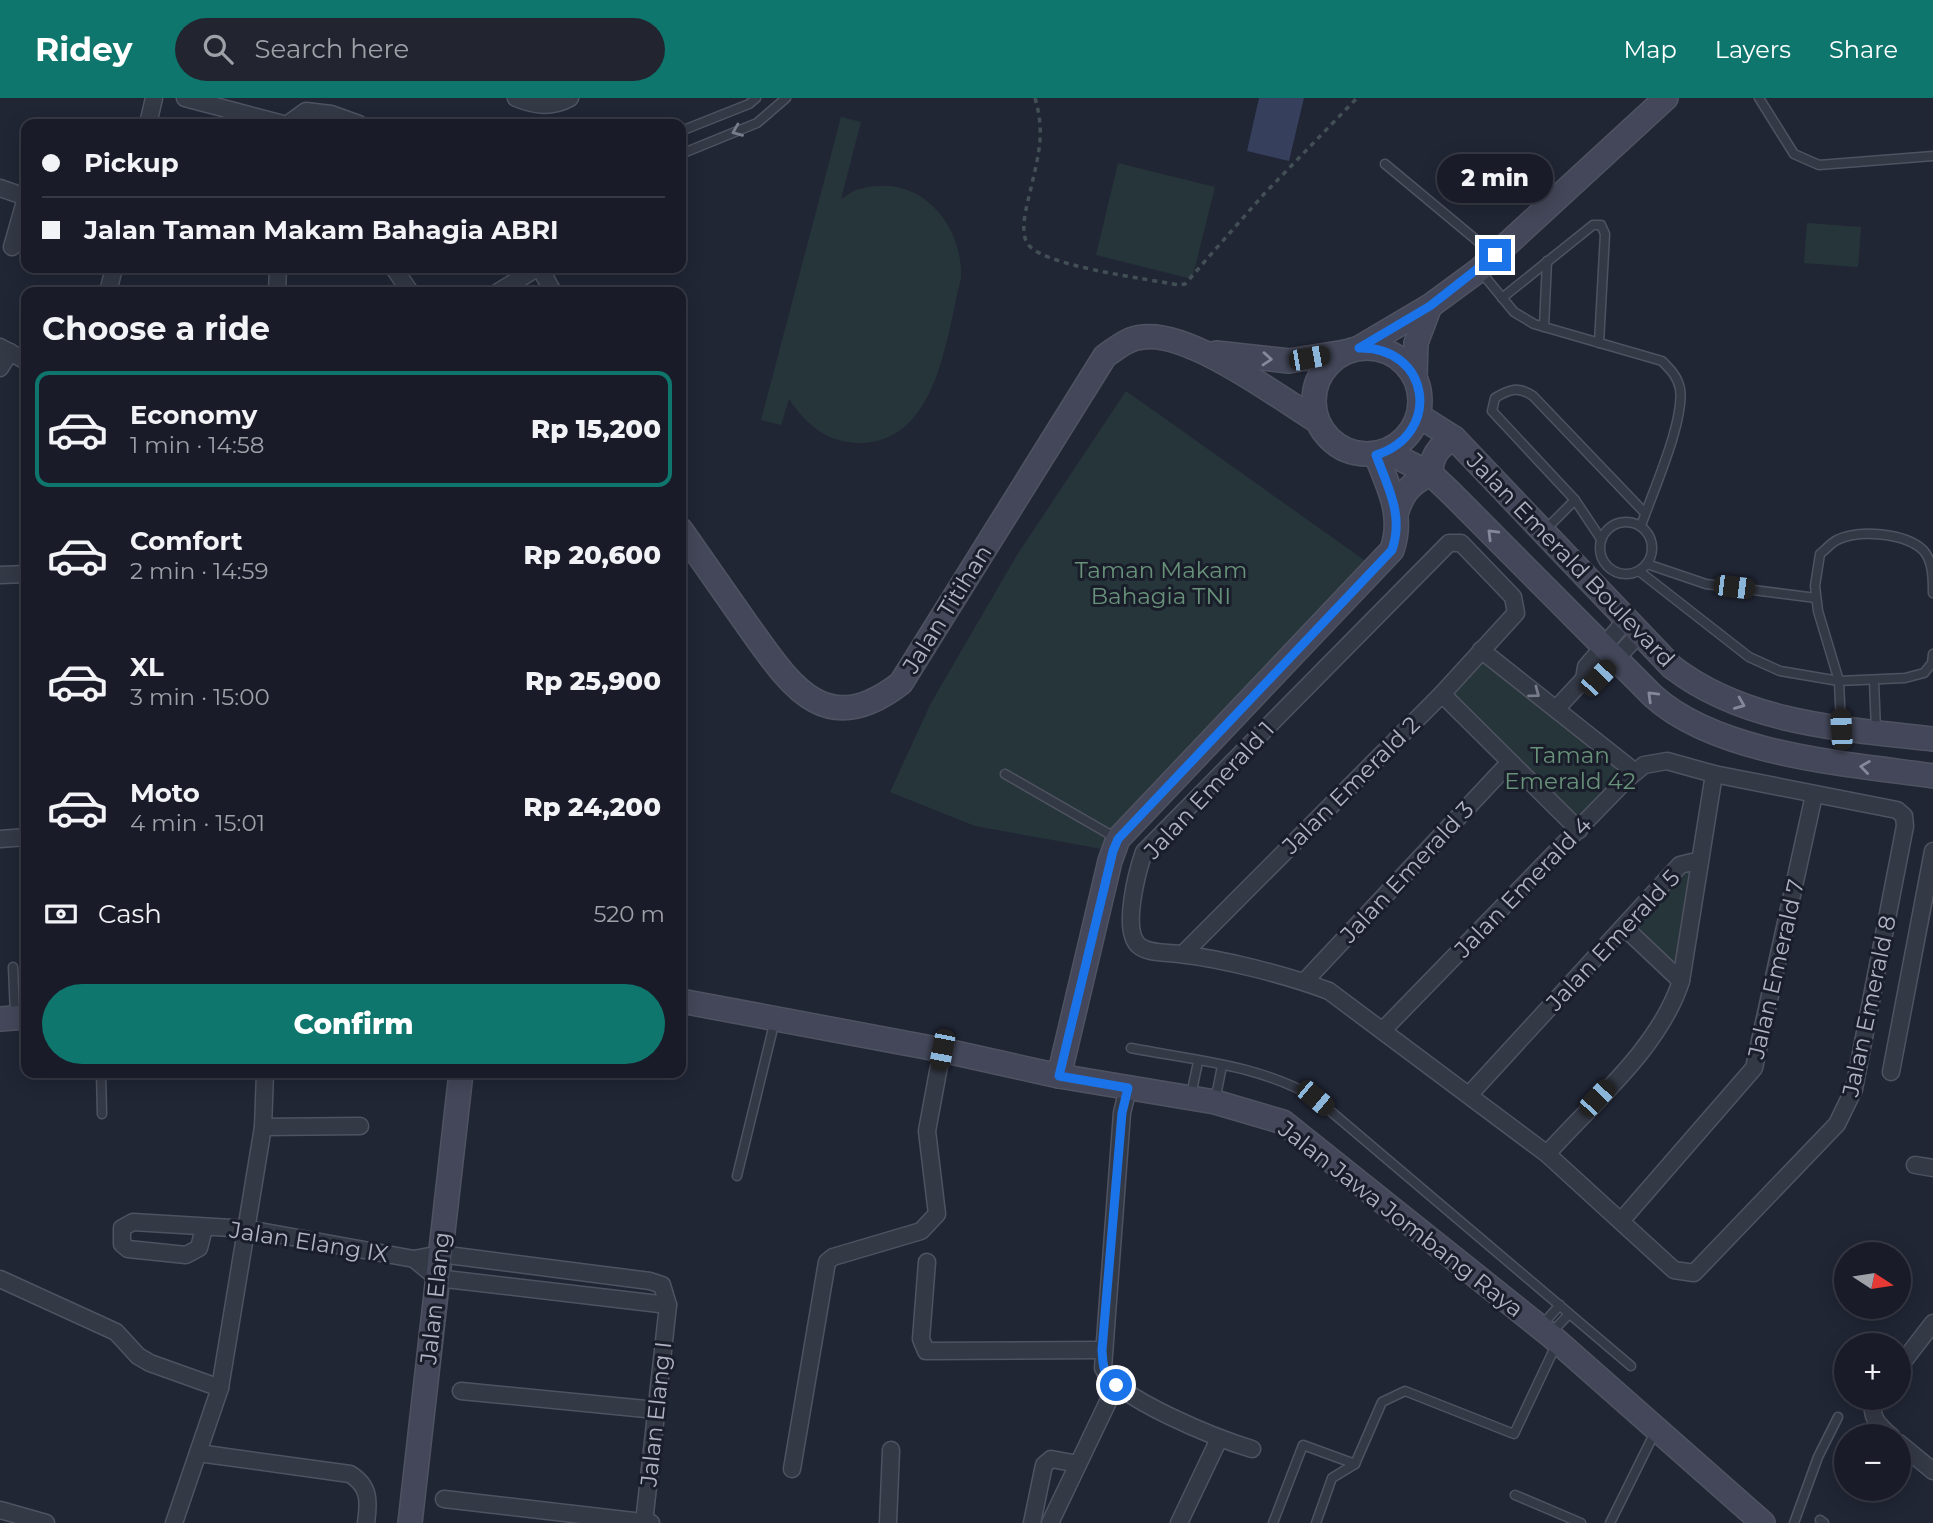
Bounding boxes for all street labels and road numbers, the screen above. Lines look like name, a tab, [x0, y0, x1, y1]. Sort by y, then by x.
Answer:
street label: Jalan Emerald Boulevard	[1461, 446, 1681, 673]
street label: Jalan Titihan	[896, 540, 998, 679]
street label: Jalan Emerald 2	[1276, 710, 1426, 860]
street label: Jalan Emerald 1	[1137, 715, 1280, 865]
street label: Jalan Emerald 3	[1334, 796, 1480, 949]
street label: Jalan Emerald 4	[1448, 811, 1597, 964]
street label: Jalan Emerald 5	[1540, 864, 1686, 1017]
street label: Jalan Emerald 7	[1742, 877, 1810, 1062]
street label: Jalan Emerald 8	[1836, 913, 1902, 1100]
street label: Jalan Jawa Jombang Raya	[1272, 1114, 1529, 1323]
street label: Jalan Elang IX	[227, 1215, 390, 1268]
street label: Jalan Elang	[414, 1230, 456, 1367]
street label: Jalan Elang I	[634, 1340, 678, 1489]

